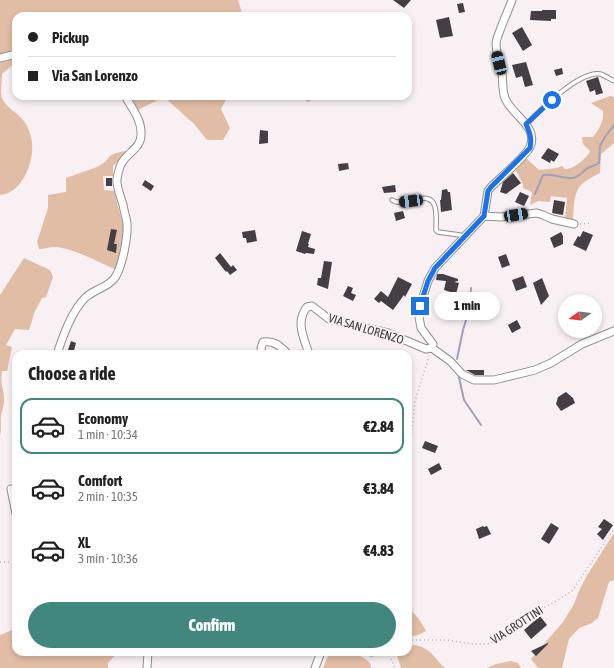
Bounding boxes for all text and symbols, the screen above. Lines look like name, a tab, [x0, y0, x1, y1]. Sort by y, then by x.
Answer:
text: Pickup	[52, 29, 89, 46]
car	[490, 50, 508, 76]
text: Via San Lorenzo	[52, 67, 138, 84]
route start	[543, 91, 561, 109]
car	[398, 194, 424, 208]
car	[503, 207, 529, 223]
callout: 1 min	[434, 292, 500, 320]
north arrow	[558, 294, 602, 338]
map controls	[558, 294, 602, 338]
route end	[411, 297, 429, 315]
text: 1 min	[454, 298, 480, 313]
street label: VIA SAN LORENZO	[327, 311, 405, 347]
text: Choose a ride	[28, 363, 116, 384]
icon: car	[30, 408, 66, 444]
text: Economy	[78, 410, 128, 427]
text: €2.84	[363, 418, 394, 435]
text: 1 min · 10:34	[78, 427, 138, 442]
icon: car	[30, 470, 66, 506]
text: Comfort	[78, 472, 122, 489]
text: €3.84	[363, 480, 394, 497]
text: 2 min · 10:35	[78, 489, 138, 504]
icon: car	[30, 532, 66, 568]
text: XL	[78, 534, 91, 551]
text: €4.83	[363, 542, 394, 559]
text: 3 min · 10:36	[78, 551, 138, 566]
button: Confirm	[28, 602, 396, 648]
street label: VIA GROTTINI	[488, 603, 546, 647]

